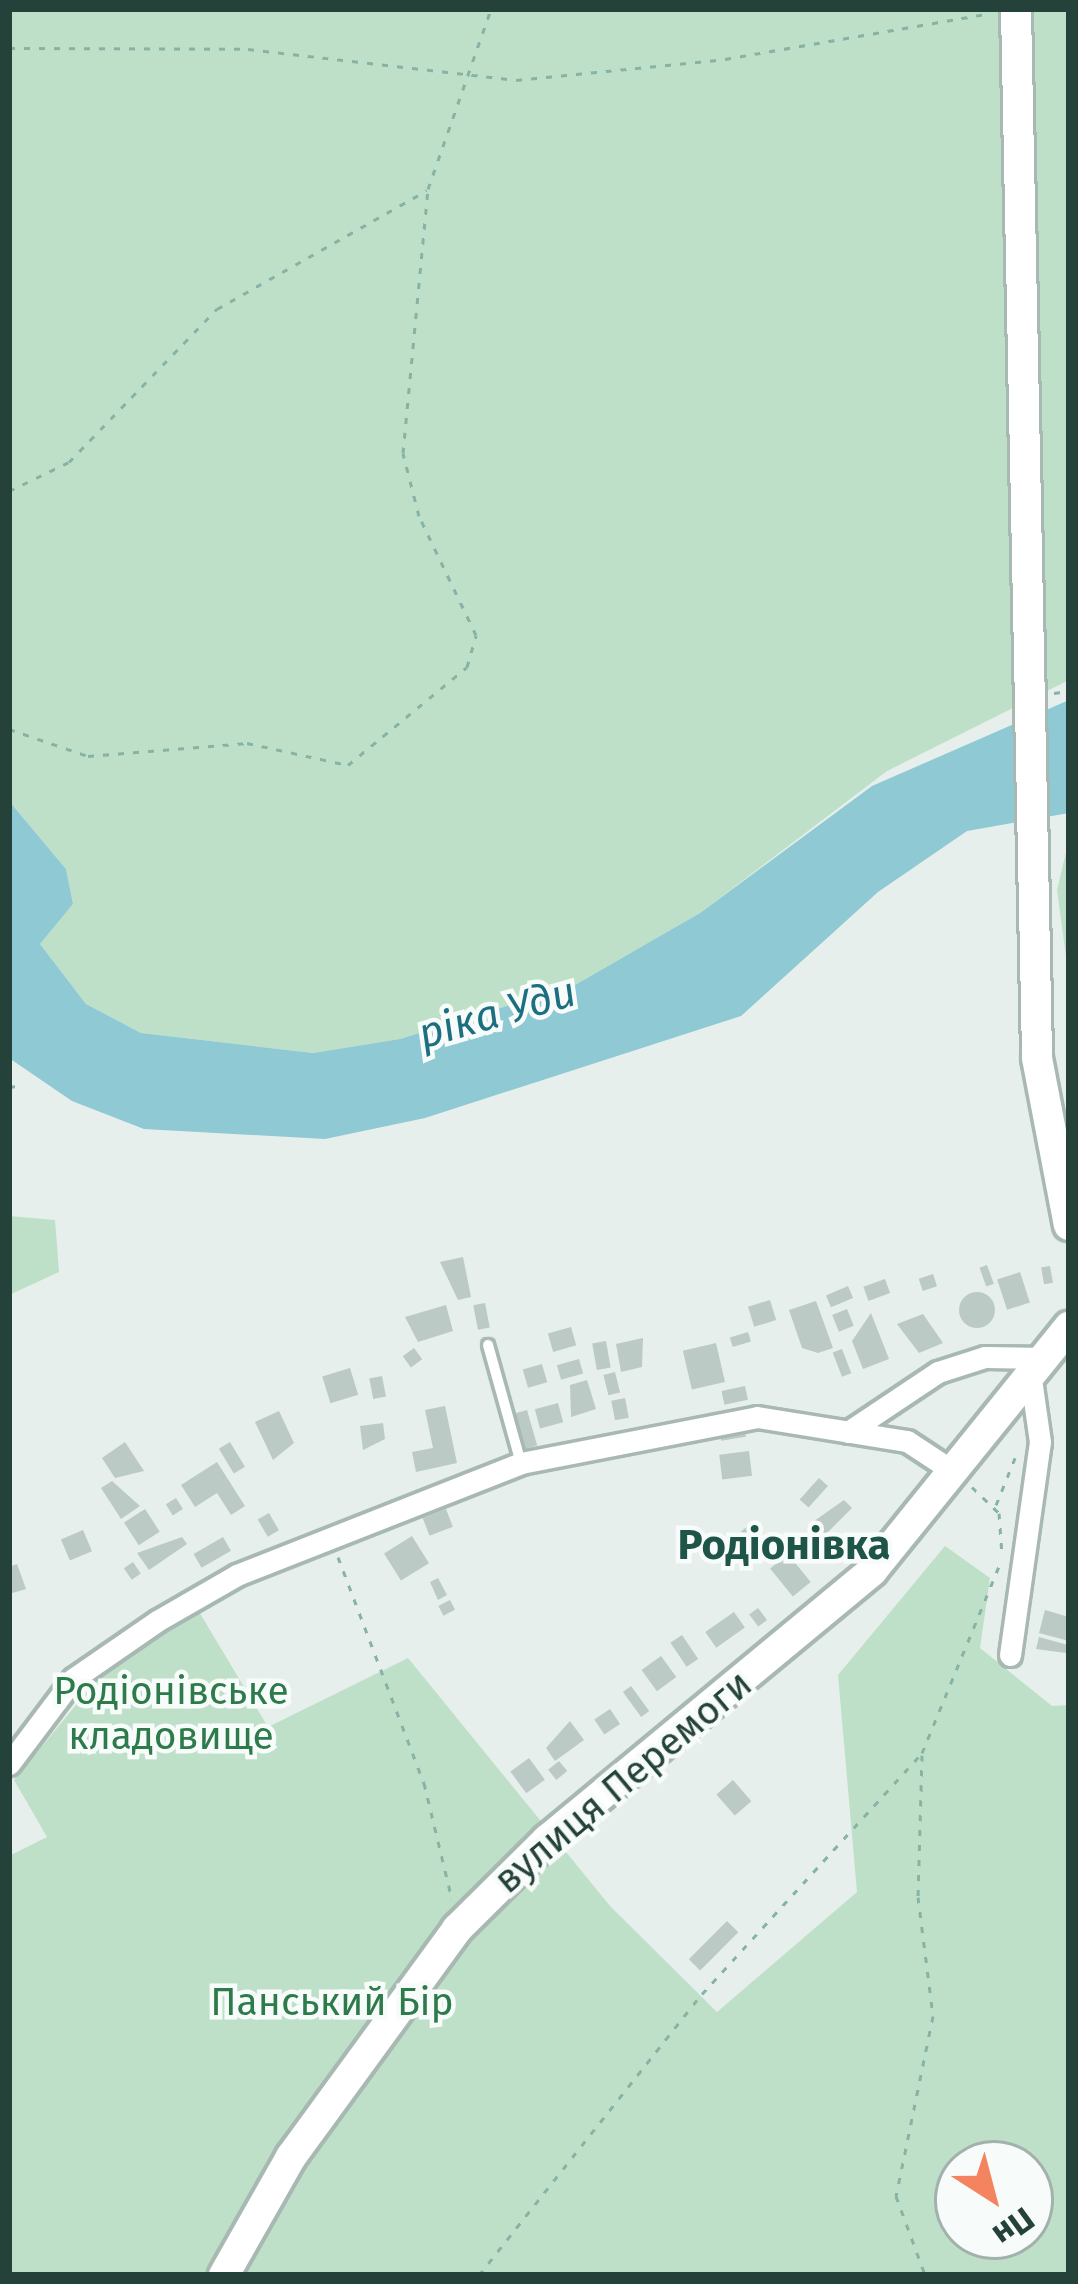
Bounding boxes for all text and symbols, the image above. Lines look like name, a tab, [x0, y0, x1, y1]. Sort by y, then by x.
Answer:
water label: ріка Уди	[412, 967, 582, 1059]
district label: Родіонівка	[678, 1520, 890, 1570]
street label: вулиця Перемоги	[485, 1661, 761, 1903]
park label: Родіонівське кладовище	[53, 1669, 289, 1760]
park label: Панський Бір	[210, 1979, 454, 2025]
north arrow	[934, 2140, 1054, 2260]
text: Пн	[985, 2198, 1042, 2255]

